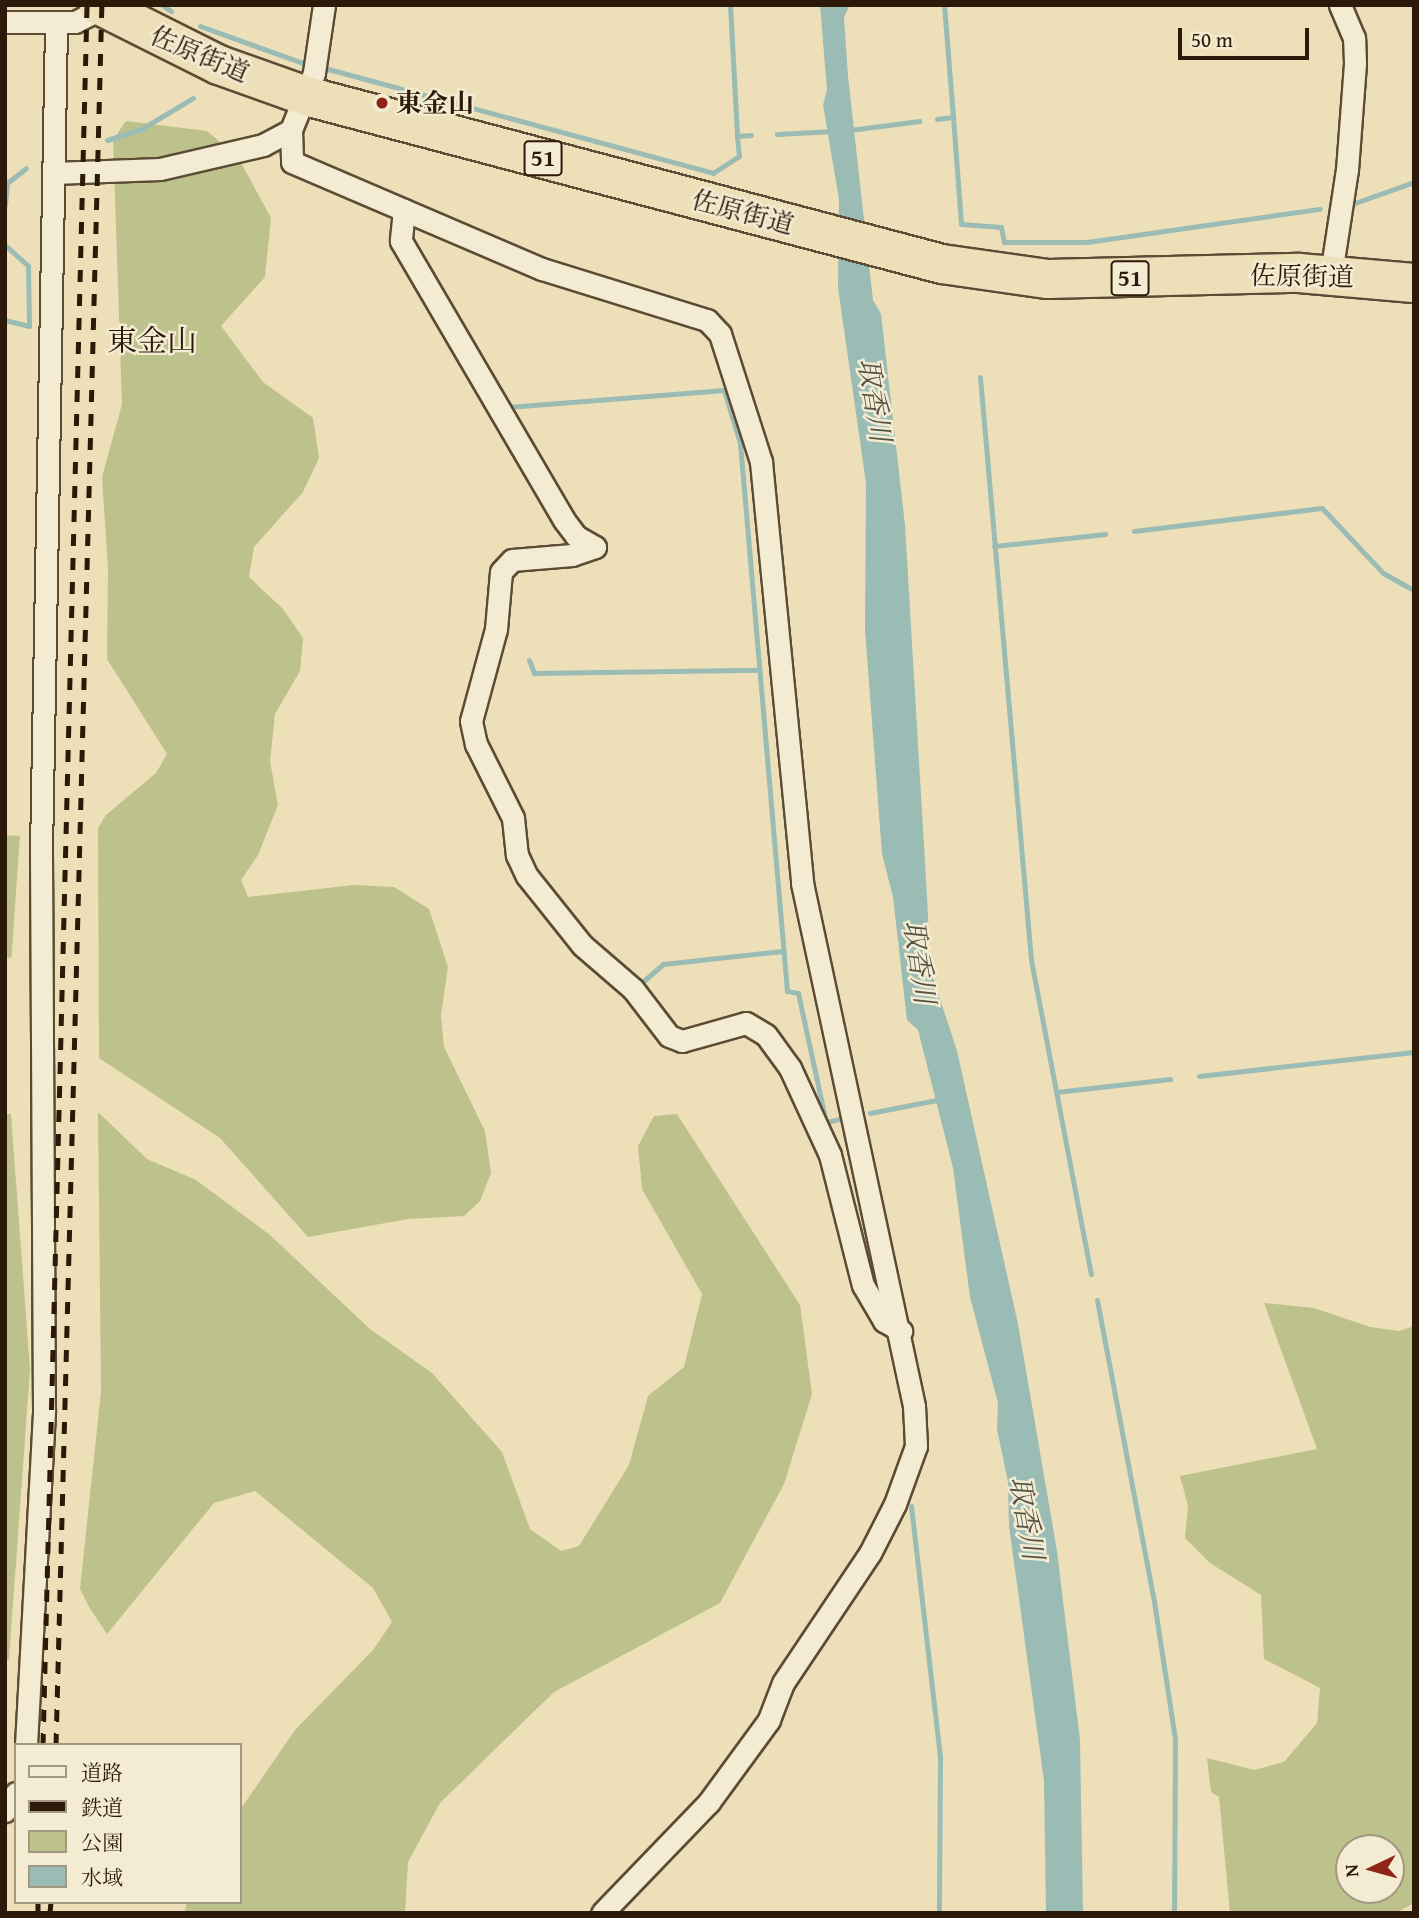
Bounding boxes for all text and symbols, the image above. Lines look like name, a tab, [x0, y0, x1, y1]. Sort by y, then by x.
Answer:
scale bar	[1181, 14, 1312, 58]
street label: 佐原街道	[146, 19, 254, 89]
text: 50 m	[1191, 24, 1233, 55]
place label: 東金山	[396, 87, 474, 119]
marker: 東金山	[374, 95, 390, 111]
road number: 51	[522, 138, 564, 178]
street label: 佐原街道	[689, 183, 797, 241]
road number: 51	[1109, 258, 1151, 298]
street label: 佐原街道	[1250, 259, 1354, 293]
district label: 東金山	[107, 322, 197, 358]
water label: 取香川	[852, 356, 898, 444]
water label: 取香川	[898, 918, 942, 1006]
water label: 取香川	[1003, 1474, 1051, 1562]
legend	[14, 1743, 242, 1904]
text: 道路	[81, 1757, 123, 1788]
text: 鉄道	[81, 1792, 123, 1823]
text: 公園	[81, 1827, 123, 1858]
north arrow	[1335, 1834, 1405, 1904]
text: 水域	[81, 1862, 123, 1893]
text: N	[1337, 1863, 1366, 1878]

